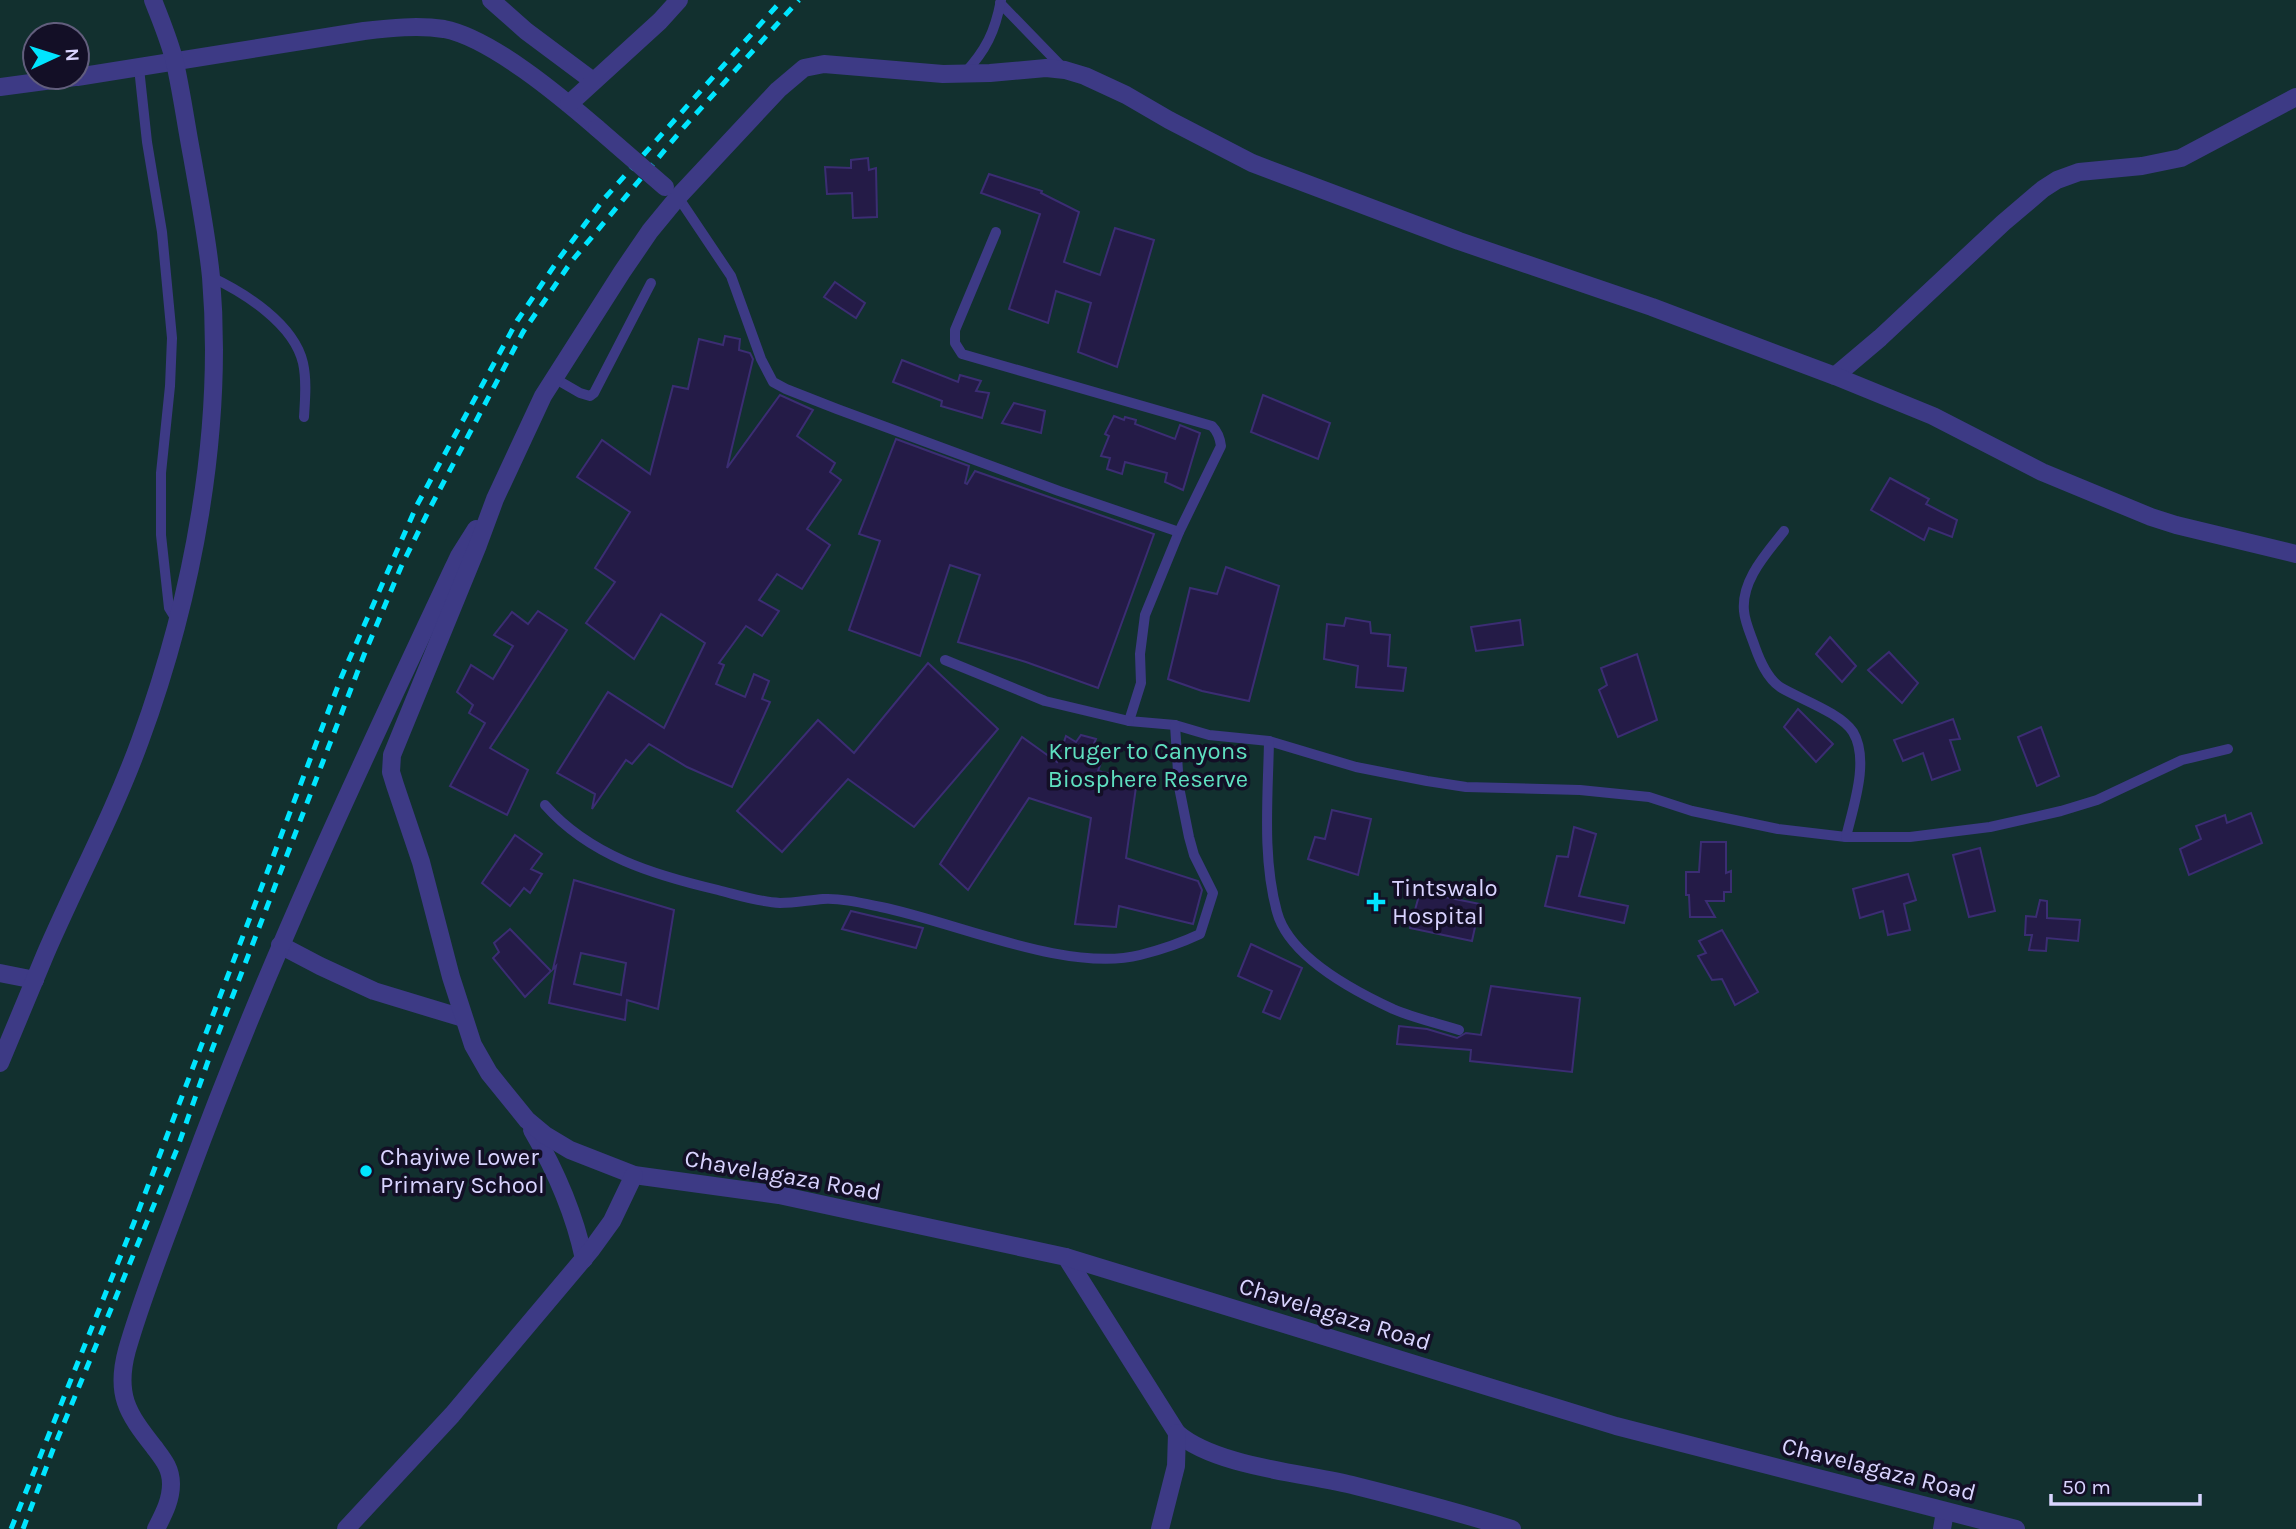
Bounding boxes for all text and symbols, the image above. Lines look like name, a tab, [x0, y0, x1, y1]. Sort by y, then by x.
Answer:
north arrow	[21, 21, 91, 91]
text: N	[61, 47, 83, 62]
park label: Kruger to Canyons Biosphere Reserve	[1048, 737, 1248, 793]
place label: Tintswalo Hospital	[1392, 874, 1498, 930]
marker: Tintswalo Hospital	[1366, 892, 1386, 912]
place label: Chayiwe Lower Primary School	[380, 1143, 545, 1199]
street label: Chavelagaza Road	[683, 1144, 883, 1206]
marker: Chayiwe Lower Primary School	[358, 1163, 374, 1179]
street label: Chavelagaza Road	[1236, 1272, 1434, 1356]
street label: Chavelagaza Road	[1779, 1431, 1979, 1507]
scale bar	[2051, 1462, 2200, 1506]
text: 50 m	[2062, 1475, 2111, 1499]

